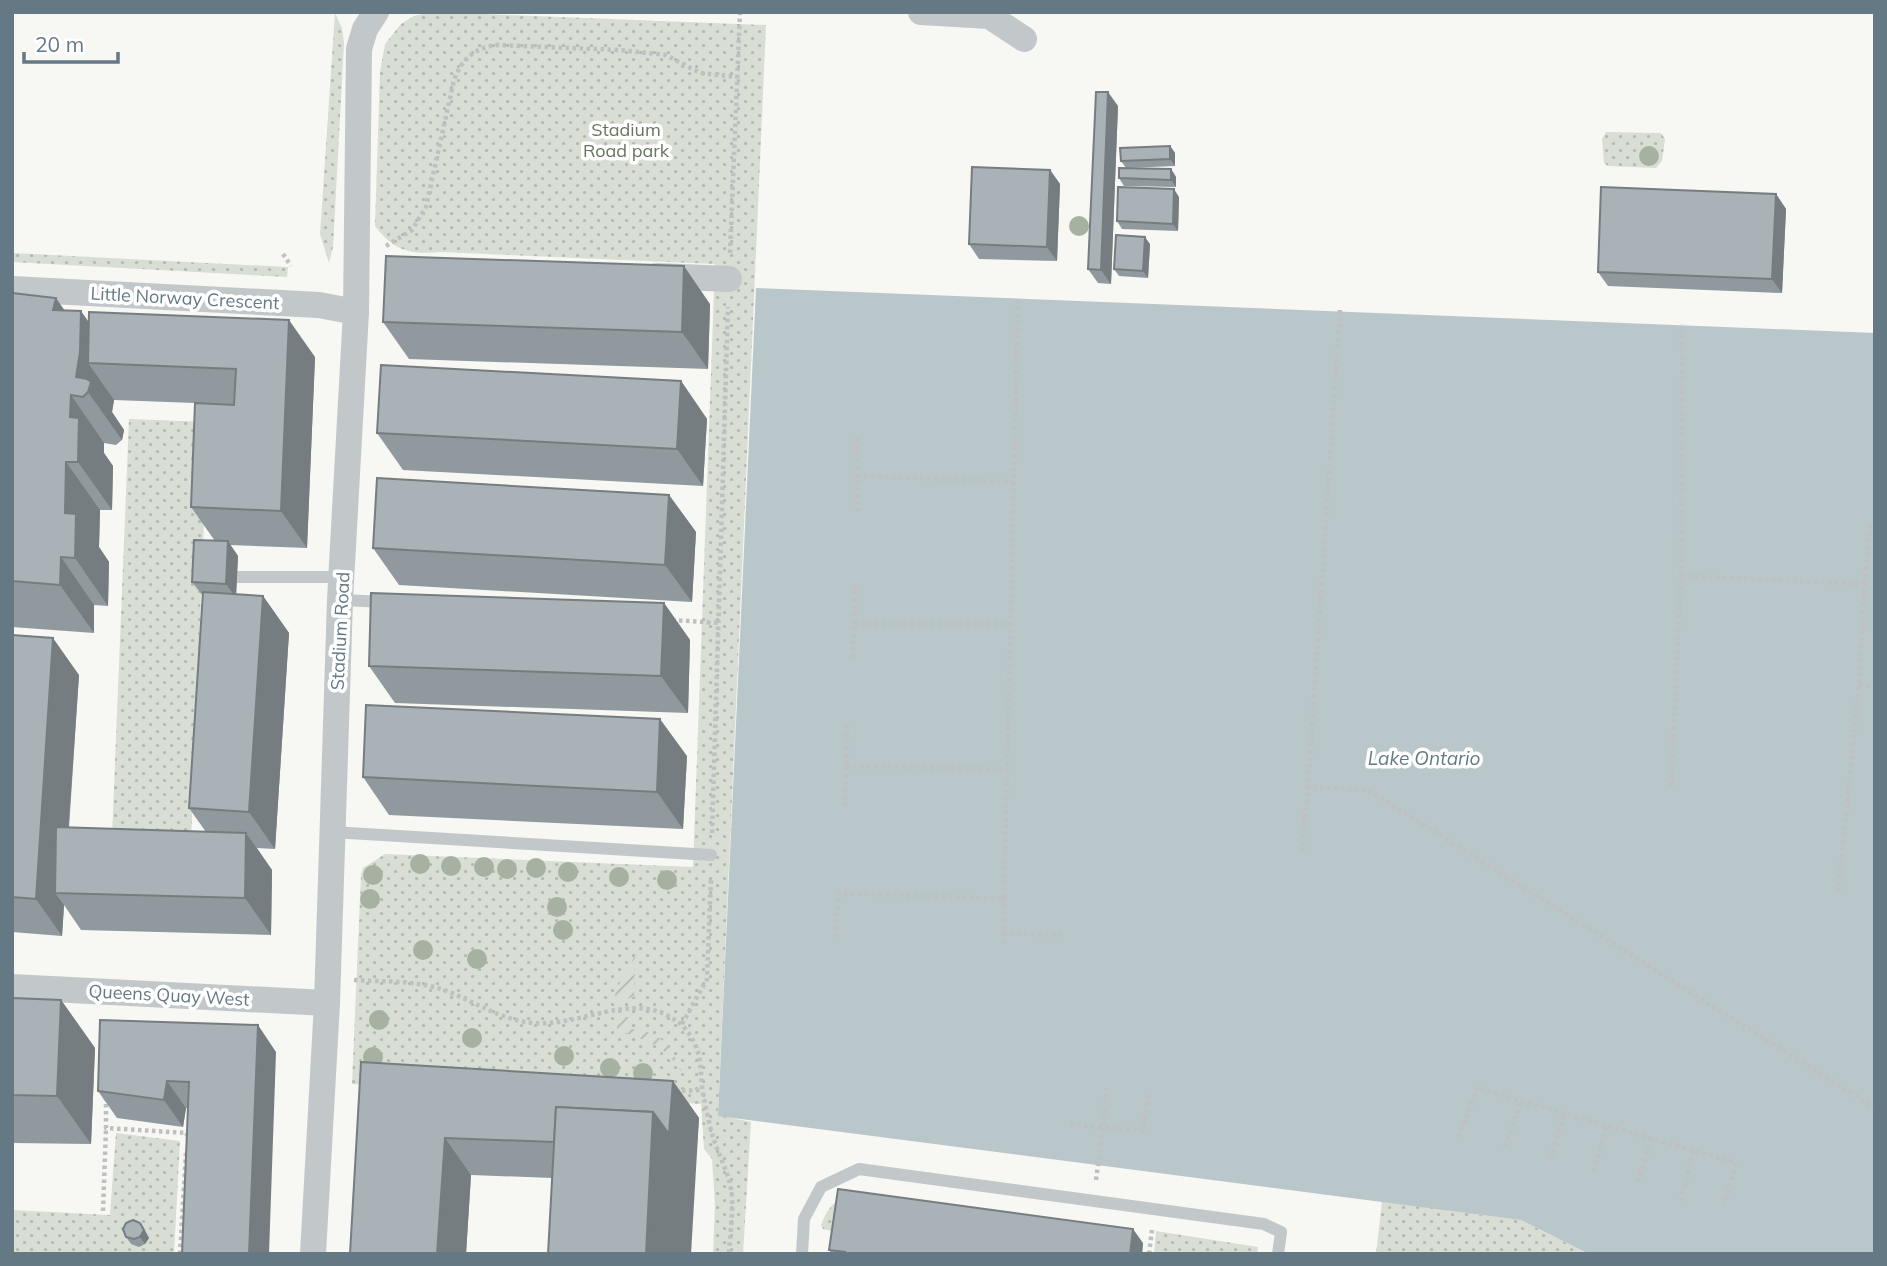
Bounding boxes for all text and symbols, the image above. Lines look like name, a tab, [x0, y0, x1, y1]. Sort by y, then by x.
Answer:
scale bar	[24, 21, 119, 65]
text: 20 m	[35, 31, 84, 57]
park label: Stadium Road park	[583, 118, 670, 162]
street label: Little Norway Crescent	[90, 282, 280, 314]
street label: Stadium Road	[325, 571, 355, 691]
water label: Lake Ontario	[1368, 746, 1481, 770]
street label: Queens Quay West	[88, 979, 250, 1011]

